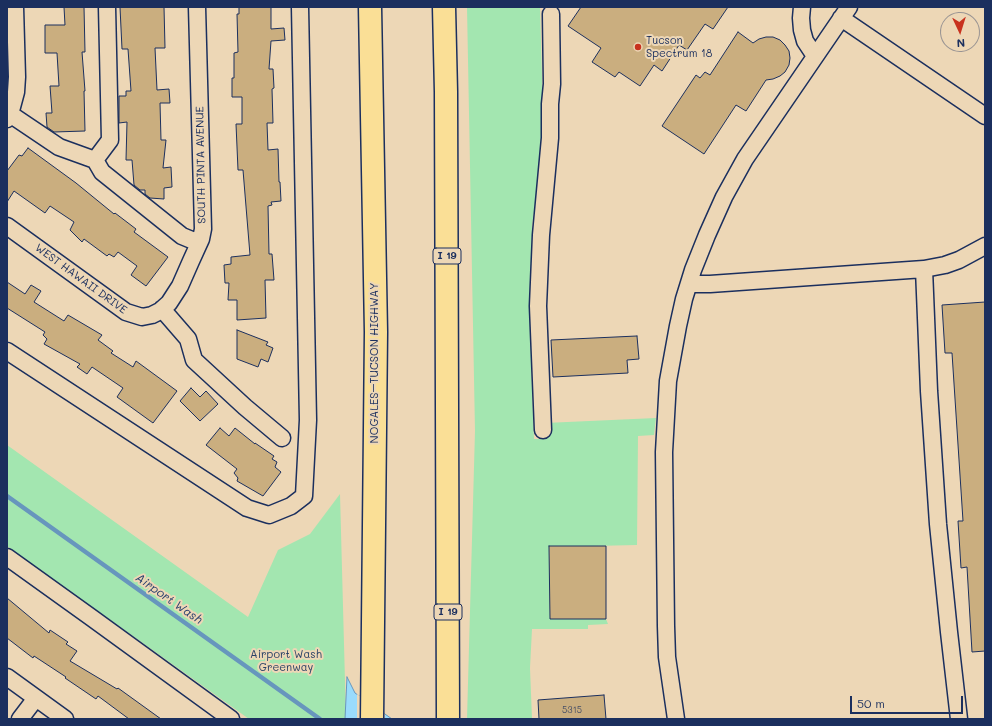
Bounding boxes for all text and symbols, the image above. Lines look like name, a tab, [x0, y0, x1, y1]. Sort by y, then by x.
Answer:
north arrow	[940, 12, 980, 52]
place label: Tucson Spectrum 18	[646, 34, 712, 60]
text: N	[956, 36, 966, 51]
marker: Tucson Spectrum 18	[633, 42, 643, 52]
street label: SOUTH PINTA AVENUE	[193, 106, 209, 224]
street label: WEST HAWAII DRIVE	[32, 241, 130, 317]
road number: I 19	[433, 248, 461, 264]
street label: NOGALES–TUCSON HIGHWAY	[368, 283, 382, 443]
water label: Airport Wash	[133, 571, 205, 627]
road number: I 19	[434, 604, 462, 620]
park label: Airport Wash Greenway	[250, 648, 322, 674]
scale bar	[852, 688, 965, 714]
text: 50 m	[857, 695, 885, 711]
house number: 5315	[562, 705, 582, 715]

